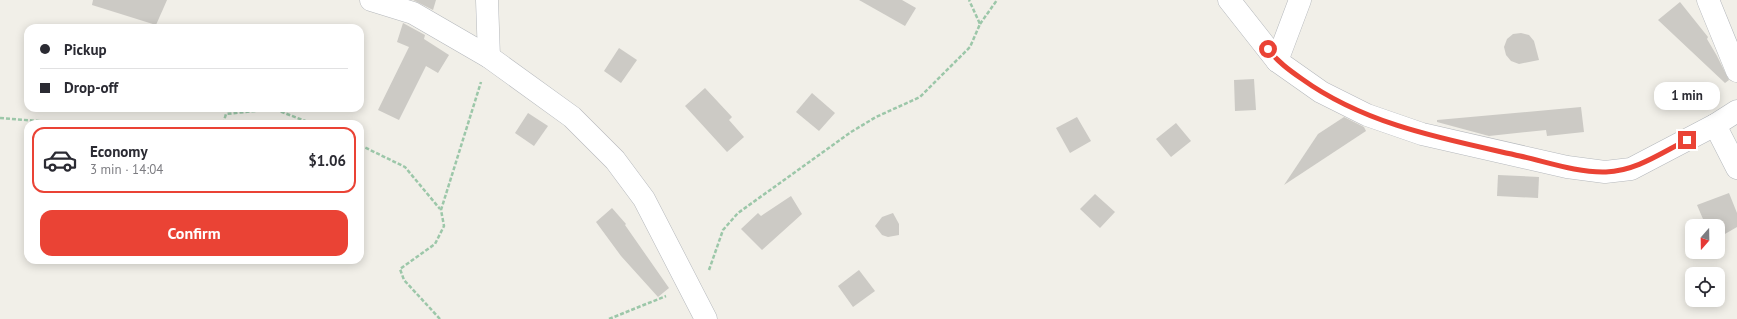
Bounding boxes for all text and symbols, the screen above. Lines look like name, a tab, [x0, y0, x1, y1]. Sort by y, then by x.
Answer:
text: Pickup	[64, 40, 107, 59]
route start	[1259, 40, 1277, 58]
text: Drop-off	[64, 78, 118, 97]
callout: 1 min	[1654, 82, 1720, 110]
text: 1 min	[1671, 87, 1703, 104]
route end	[1678, 131, 1696, 149]
icon: car	[42, 142, 78, 178]
text: Economy	[90, 142, 148, 161]
text: $1.06	[308, 151, 346, 170]
text: 3 min · 14:04	[90, 161, 163, 178]
button: Confirm	[40, 210, 348, 256]
north arrow	[1685, 219, 1725, 259]
map controls	[1685, 219, 1725, 307]
button: locate	[1685, 267, 1725, 307]

